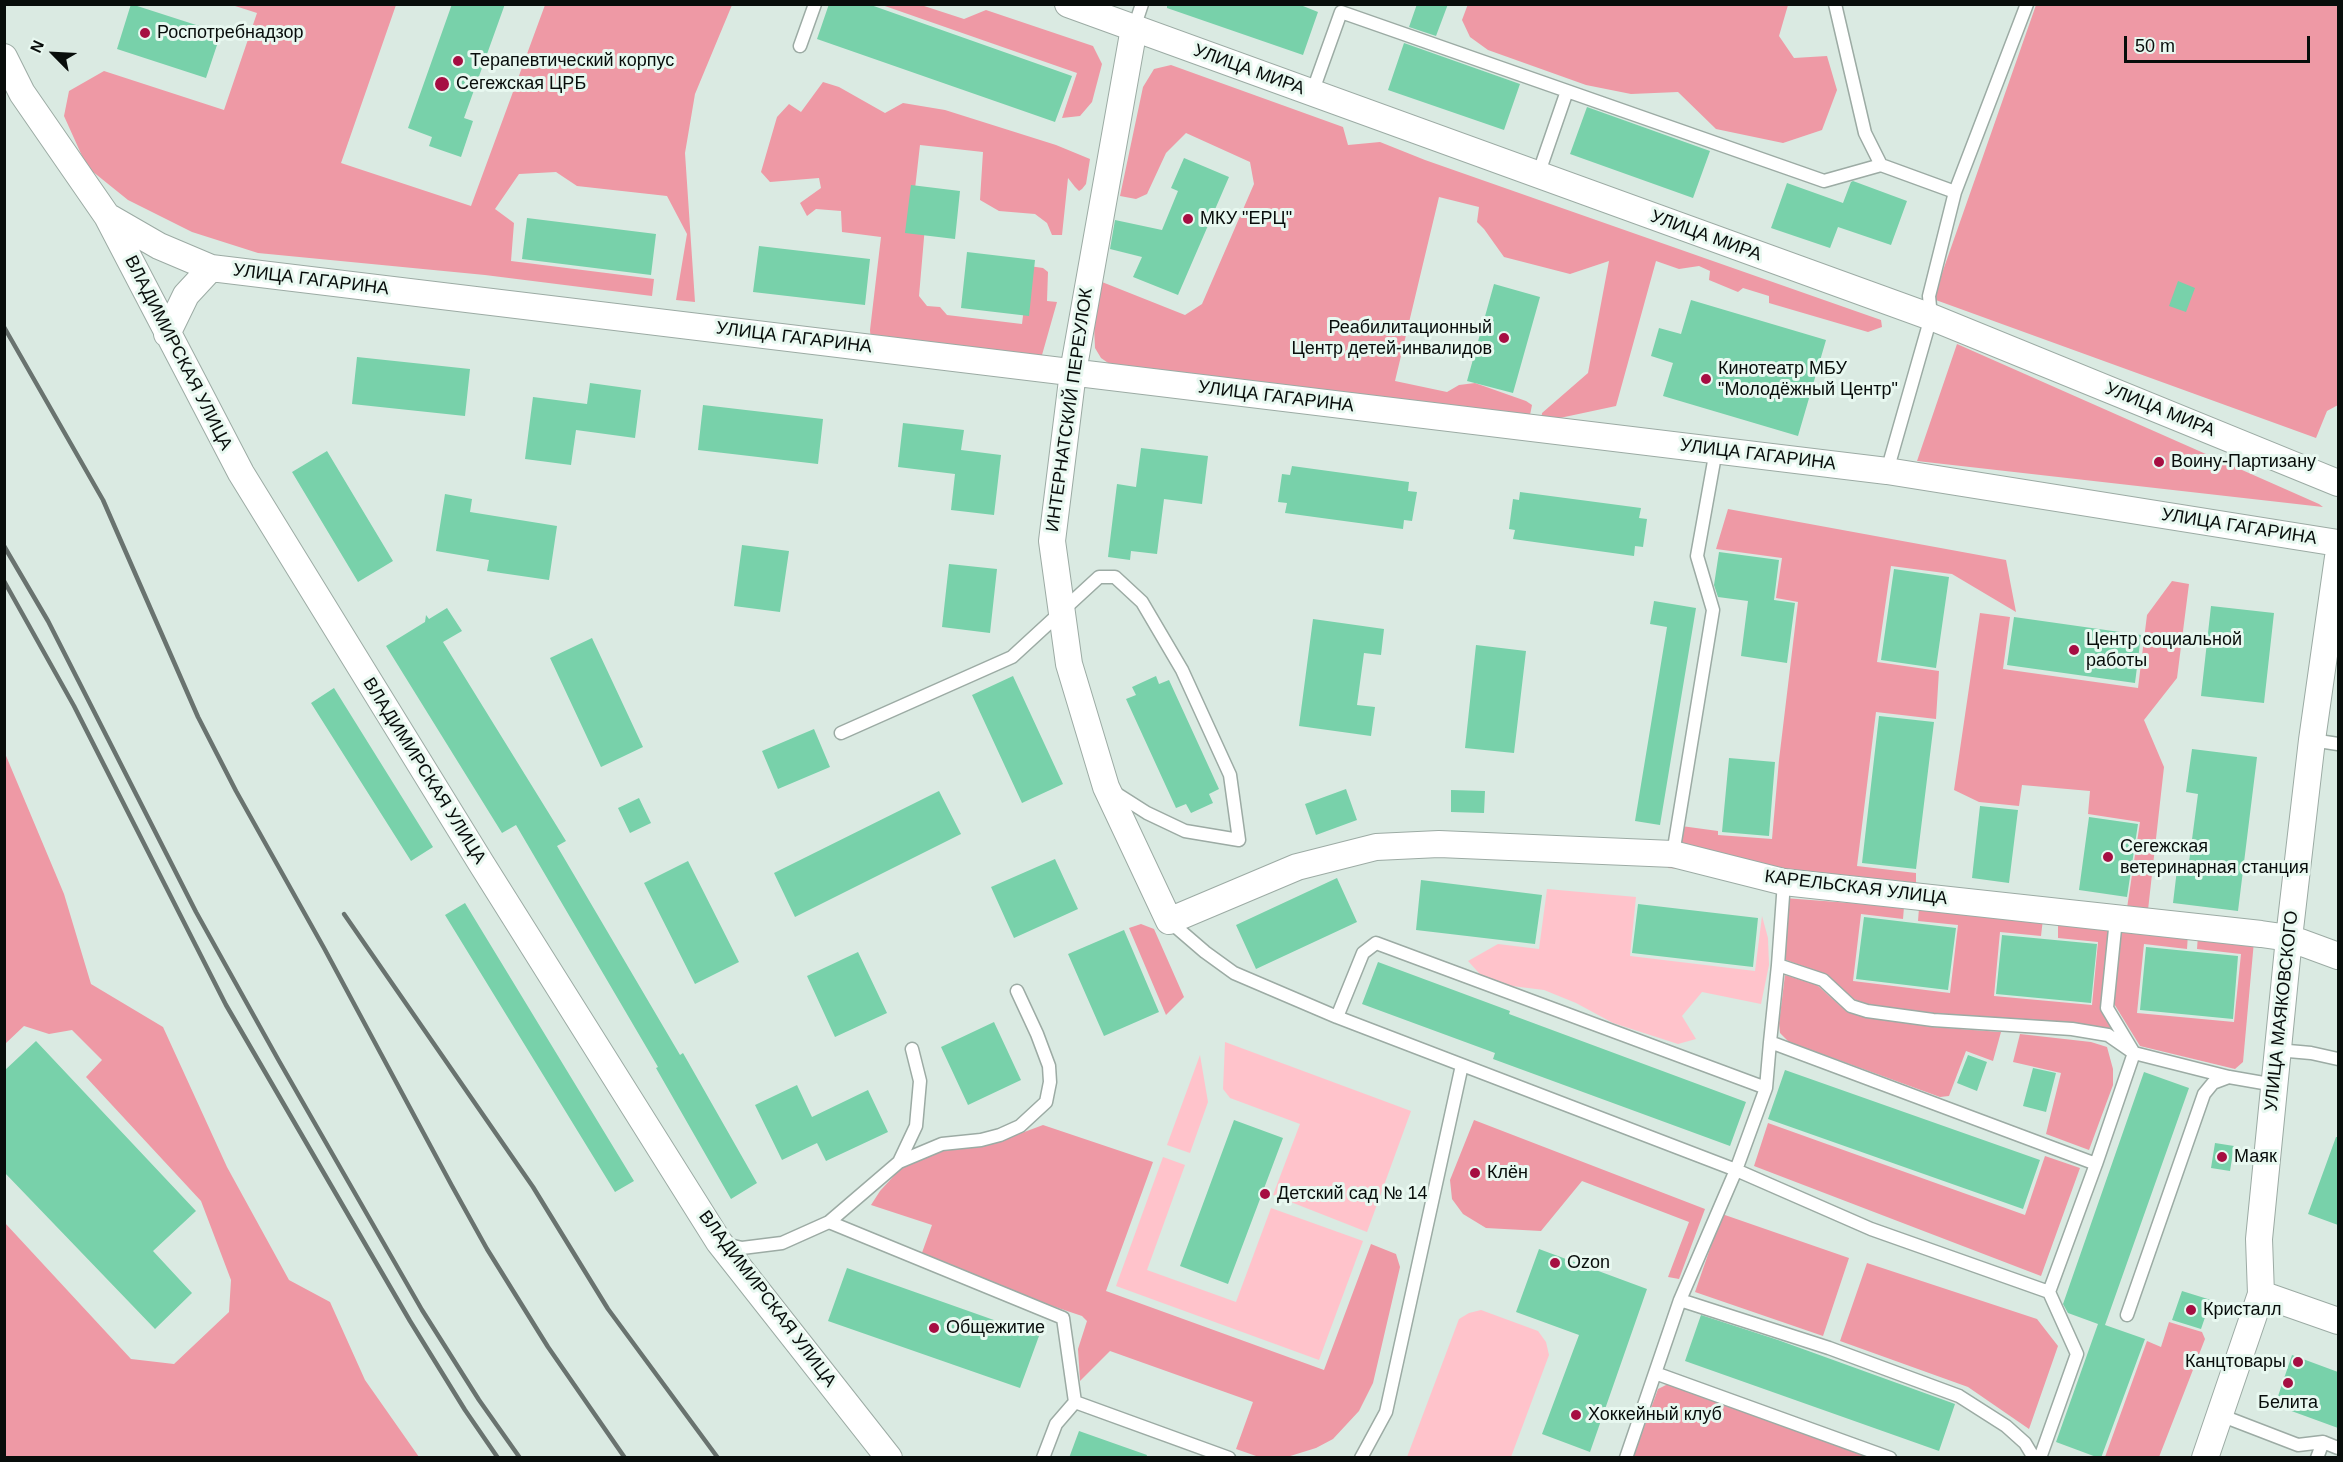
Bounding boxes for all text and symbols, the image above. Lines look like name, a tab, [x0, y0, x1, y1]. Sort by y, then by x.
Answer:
place label: Роспотребнадзор	[157, 22, 303, 44]
north arrow	[24, 24, 84, 84]
scale bar	[2127, 24, 2313, 62]
marker: Роспотребнадзор	[138, 26, 152, 40]
text: 50 m	[2135, 36, 2175, 56]
text: N	[27, 38, 47, 55]
street label: УЛИЦА МИРА	[1190, 40, 1308, 100]
place label: Терапевтический корпус	[470, 50, 674, 72]
marker: Терапевтический корпус	[451, 54, 465, 68]
place label: Сегежская ЦРБ	[456, 73, 586, 95]
marker: Сегежская ЦРБ	[433, 75, 451, 93]
street label: УЛИЦА МИРА	[1647, 206, 1765, 266]
place label: МКУ "ЕРЦ"	[1200, 208, 1292, 230]
marker: МКУ "ЕРЦ"	[1181, 212, 1195, 226]
street label: ВЛАДИМИРСКАЯ УЛИЦА	[119, 252, 237, 454]
street label: УЛИЦА ГАГАРИНА	[232, 260, 390, 300]
street label: ИНТЕРНАТСКИЙ ПЕРЕУЛОК	[1042, 287, 1098, 533]
place label: Реабилитационный Центр детей-инвалидов	[1291, 317, 1492, 360]
street label: УЛИЦА ГАГАРИНА	[715, 318, 873, 358]
marker: Реабилитационный Центр детей-инвалидов	[1497, 331, 1511, 345]
place label: Кинотеатр МБУ "Молодёжный Центр"	[1718, 358, 1898, 400]
marker: Кинотеатр МБУ "Молодёжный Центр"	[1699, 372, 1713, 386]
street label: УЛИЦА ГАГАРИНА	[1197, 377, 1355, 417]
street label: УЛИЦА МИРА	[2102, 378, 2218, 442]
street label: УЛИЦА ГАГАРИНА	[1679, 435, 1837, 475]
place label: Воину-Партизану	[2171, 451, 2316, 473]
marker: Воину-Партизану	[2152, 455, 2166, 469]
street label: УЛИЦА ГАГАРИНА	[2160, 504, 2318, 550]
place label: Центр социальной работы	[2086, 629, 2242, 672]
marker: Центр социальной работы	[2067, 643, 2081, 657]
street label: ВЛАДИМИРСКАЯ УЛИЦА	[358, 674, 490, 868]
place label: Сегежская ветеринарная станция	[2120, 836, 2309, 878]
marker: Сегежская ветеринарная станция	[2101, 850, 2115, 864]
street label: КАРЕЛЬСКАЯ УЛИЦА	[1763, 866, 1949, 910]
street label: УЛИЦА МАЯКОВСКОГО	[2261, 910, 2303, 1112]
place label: Маяк	[2234, 1146, 2277, 1168]
marker: Маяк	[2215, 1150, 2229, 1164]
place label: Клён	[1487, 1162, 1528, 1184]
marker: Клён	[1468, 1166, 1482, 1180]
place label: Детский сад № 14	[1277, 1183, 1427, 1205]
marker: Детский сад № 14	[1258, 1187, 1272, 1201]
street label: ВЛАДИМИРСКАЯ УЛИЦА	[694, 1206, 840, 1392]
place label: Ozon	[1567, 1252, 1610, 1274]
marker: Ozon	[1548, 1256, 1562, 1270]
place label: Кристалл	[2203, 1299, 2282, 1321]
marker: Кристалл	[2184, 1303, 2198, 1317]
place label: Общежитие	[946, 1317, 1045, 1339]
marker: Общежитие	[927, 1321, 941, 1335]
place label: Канцтовары	[2185, 1351, 2286, 1373]
marker: Канцтовары	[2291, 1355, 2305, 1369]
marker: Белита	[2281, 1376, 2295, 1390]
place label: Белита	[2258, 1392, 2318, 1414]
place label: Хоккейный клуб	[1588, 1404, 1722, 1426]
marker: Хоккейный клуб	[1569, 1408, 1583, 1422]

